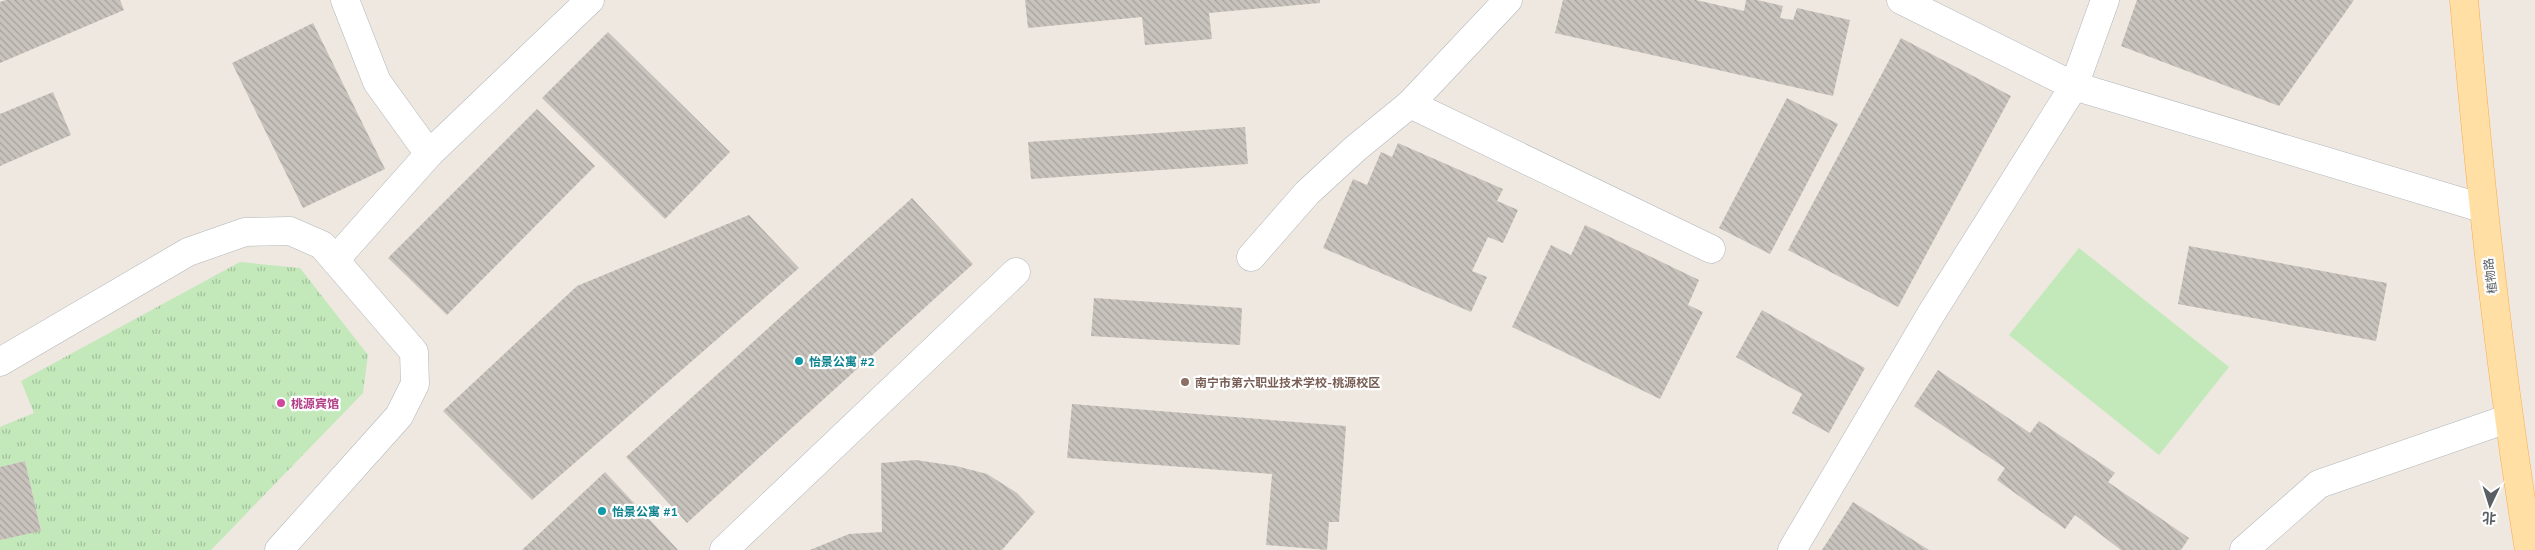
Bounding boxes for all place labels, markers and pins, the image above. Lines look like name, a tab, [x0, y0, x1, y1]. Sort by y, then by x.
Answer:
place label: 怡景公寓 #2	[809, 354, 875, 369]
marker: 怡景公寓 #2	[793, 355, 805, 367]
place label: 南宁市第六职业技术学校-桃源校区	[1195, 375, 1380, 390]
marker: 南宁市第六职业技术学校-桃源校区	[1179, 376, 1191, 388]
place label: 桃源宾馆	[291, 396, 339, 411]
marker: 桃源宾馆	[275, 397, 287, 409]
place label: 怡景公寓 #1	[612, 504, 678, 519]
marker: 怡景公寓 #1	[596, 505, 608, 517]

